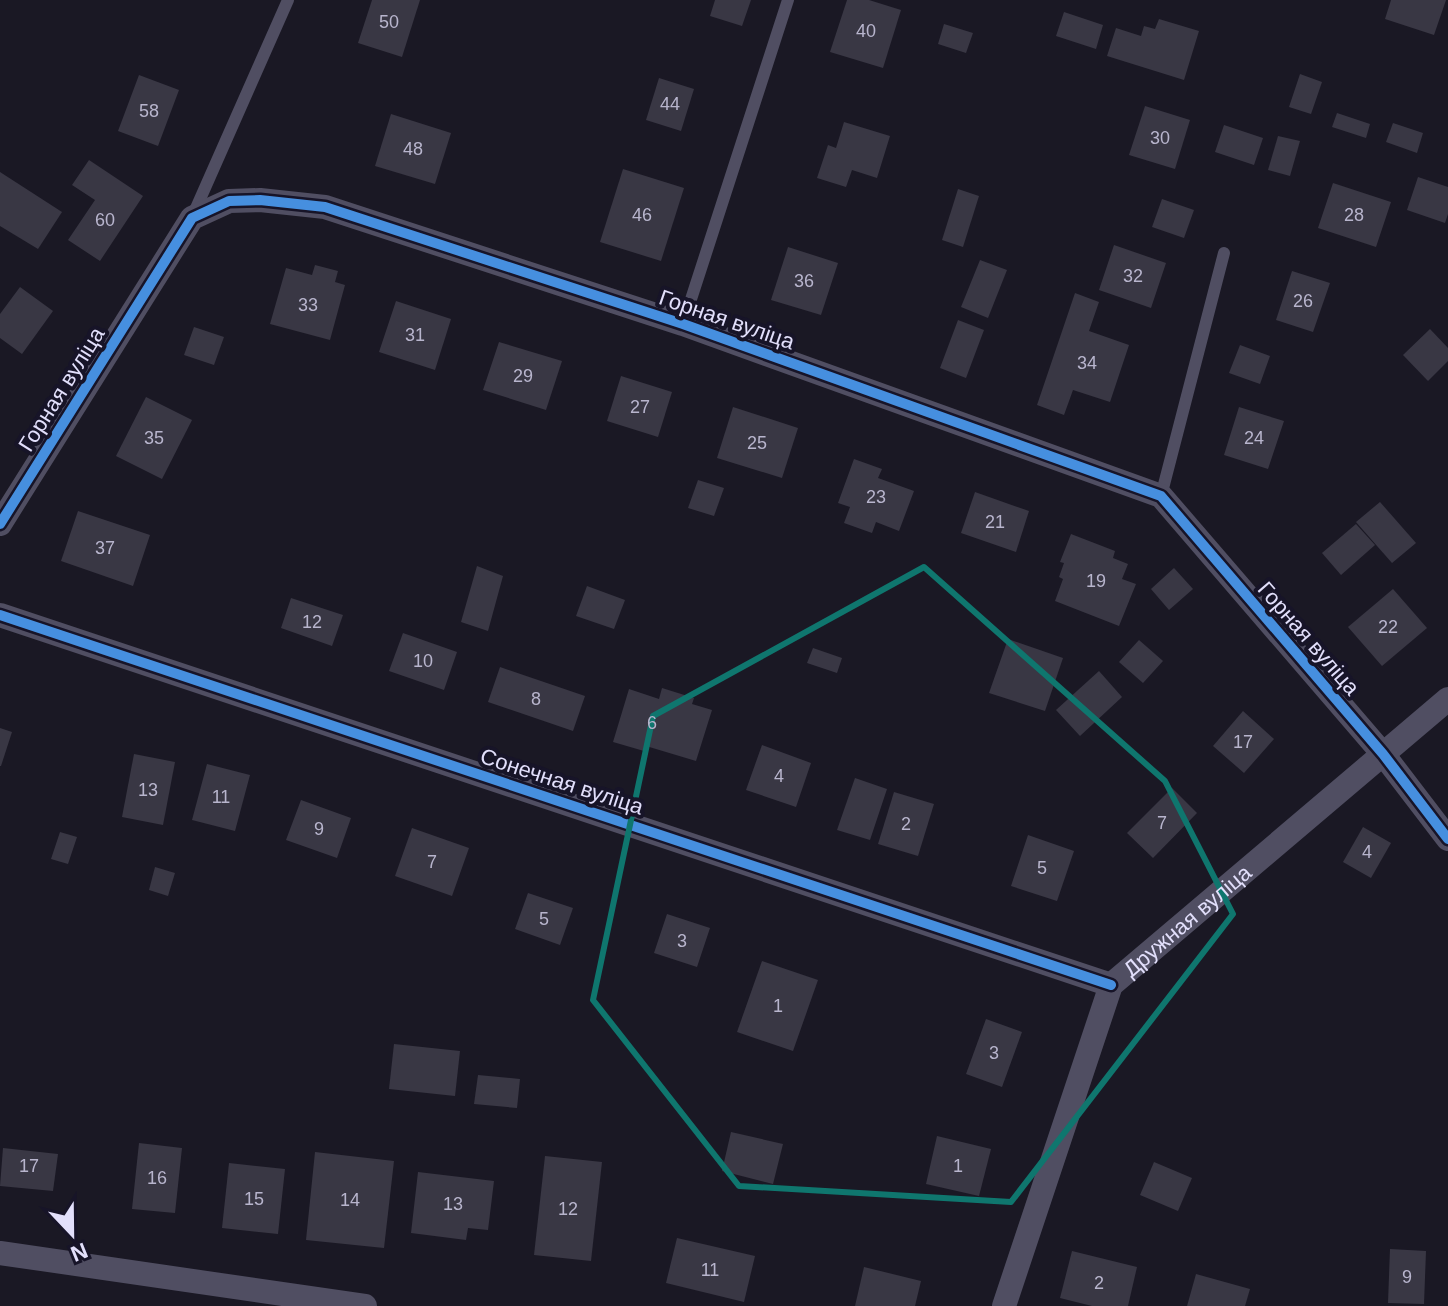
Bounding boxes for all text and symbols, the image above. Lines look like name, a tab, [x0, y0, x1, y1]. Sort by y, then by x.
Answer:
house number: 50	[379, 12, 399, 32]
house number: 40	[856, 21, 876, 41]
house number: 44	[660, 94, 680, 114]
house number: 58	[139, 101, 159, 121]
house number: 30	[1150, 128, 1170, 148]
house number: 48	[403, 139, 423, 159]
house number: 46	[632, 205, 652, 225]
house number: 28	[1344, 205, 1364, 225]
house number: 60	[95, 210, 115, 230]
house number: 32	[1123, 266, 1143, 286]
house number: 36	[794, 271, 814, 291]
street label: Горная вуліца	[656, 285, 799, 355]
house number: 26	[1293, 291, 1313, 311]
house number: 33	[298, 295, 318, 315]
street label: Горная вуліца	[13, 322, 110, 456]
house number: 31	[405, 325, 425, 345]
house number: 34	[1077, 353, 1097, 373]
house number: 29	[513, 366, 533, 386]
house number: 27	[630, 397, 650, 417]
house number: 35	[144, 428, 164, 448]
house number: 24	[1244, 428, 1264, 448]
house number: 25	[747, 433, 767, 453]
house number: 23	[866, 487, 886, 507]
house number: 21	[985, 512, 1005, 532]
house number: 37	[95, 538, 115, 558]
house number: 19	[1086, 571, 1106, 591]
street label: Горная вуліца	[1253, 577, 1365, 701]
house number: 12	[302, 612, 322, 632]
house number: 22	[1378, 617, 1398, 637]
house number: 10	[413, 651, 433, 671]
house number: 8	[531, 689, 541, 709]
house number: 6	[647, 713, 657, 733]
house number: 17	[1233, 732, 1253, 752]
street label: Сонечная вуліца	[477, 743, 647, 820]
house number: 4	[774, 766, 784, 786]
house number: 13	[138, 780, 158, 800]
house number: 11	[212, 787, 230, 807]
house number: 7	[1157, 813, 1167, 833]
house number: 2	[901, 814, 911, 834]
house number: 9	[314, 819, 324, 839]
house number: 4	[1362, 842, 1372, 862]
house number: 7	[427, 852, 437, 872]
house number: 5	[1037, 858, 1047, 878]
street label: Дружная вуліца	[1118, 859, 1257, 982]
house number: 5	[539, 909, 549, 929]
house number: 3	[677, 931, 687, 951]
house number: 1	[773, 996, 783, 1016]
house number: 3	[989, 1043, 999, 1063]
house number: 17	[19, 1156, 39, 1176]
house number: 1	[953, 1156, 963, 1176]
house number: 16	[147, 1168, 167, 1188]
house number: 15	[244, 1189, 264, 1209]
house number: 14	[340, 1190, 360, 1210]
north arrow	[32, 1194, 112, 1274]
house number: 13	[443, 1194, 463, 1214]
house number: 12	[558, 1199, 578, 1219]
text: N	[67, 1238, 91, 1267]
house number: 11	[701, 1260, 719, 1280]
house number: 9	[1402, 1267, 1412, 1287]
house number: 2	[1094, 1273, 1104, 1293]

